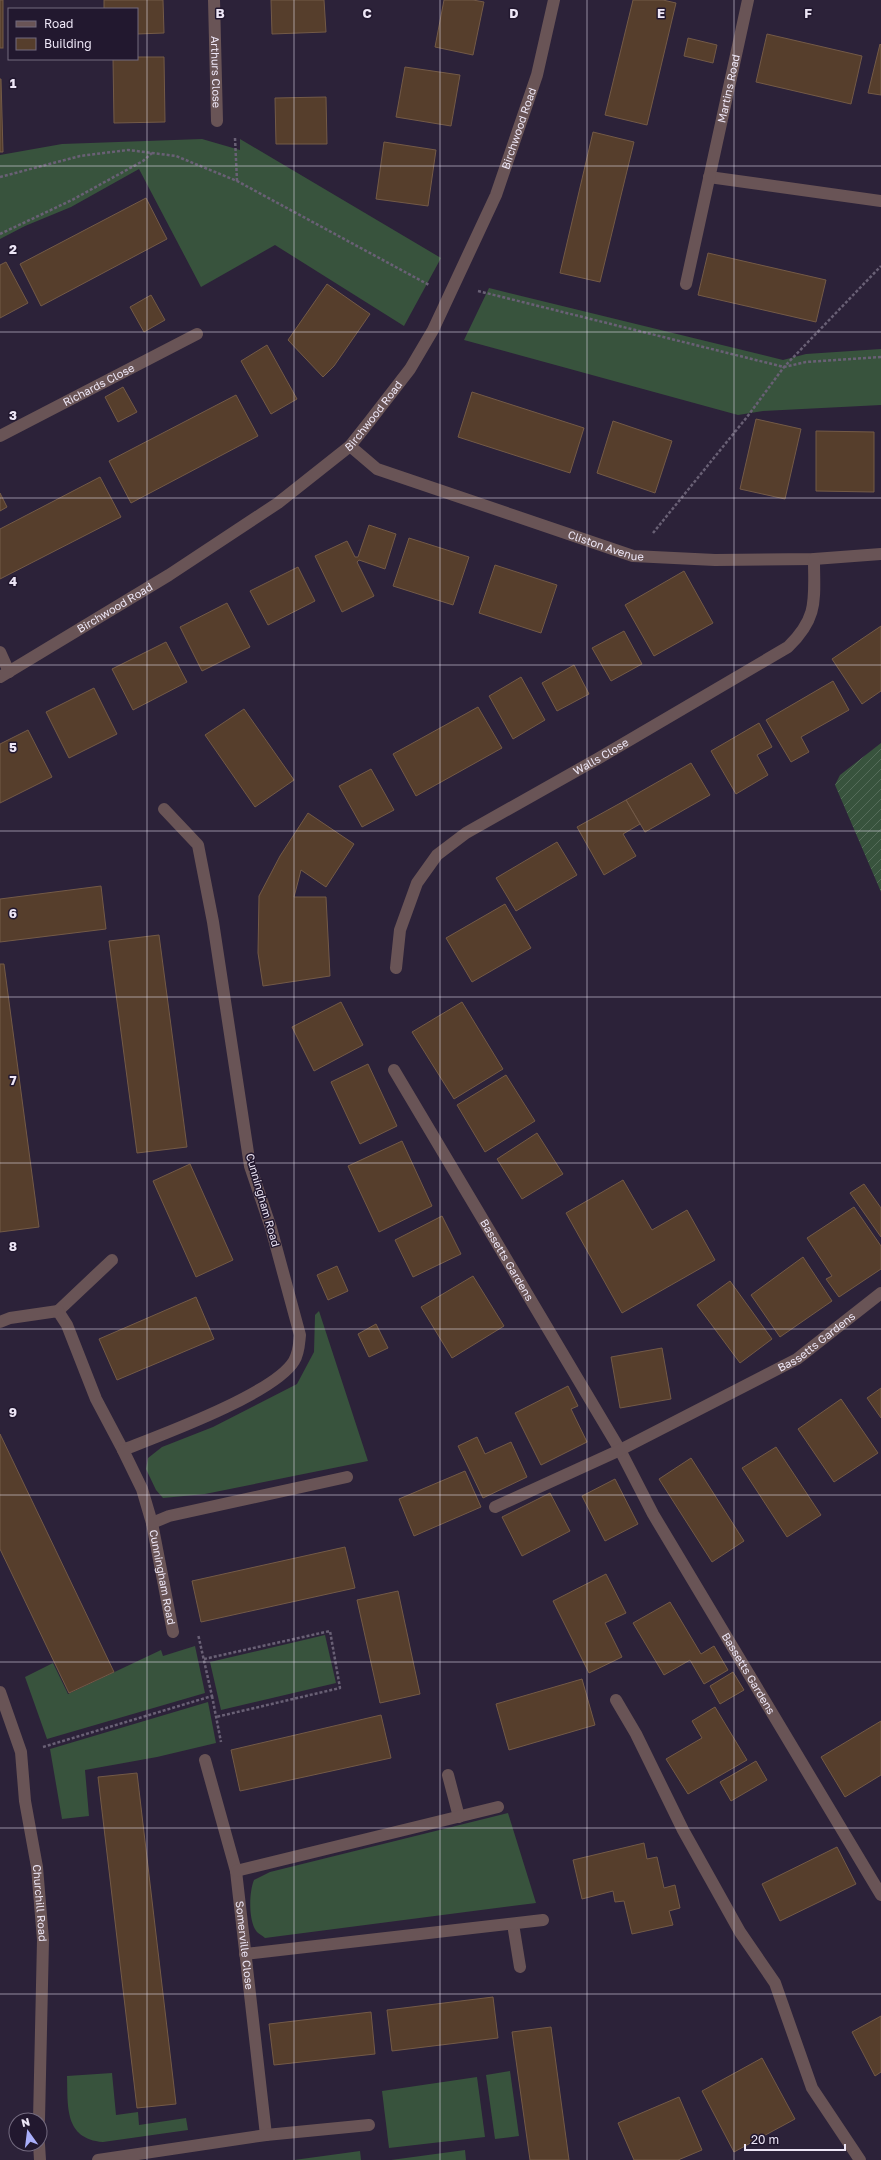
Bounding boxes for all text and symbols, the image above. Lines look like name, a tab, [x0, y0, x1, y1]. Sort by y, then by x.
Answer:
text: B	[215, 5, 225, 21]
text: C	[362, 5, 372, 21]
text: D	[509, 5, 519, 21]
text: E	[657, 5, 665, 21]
text: F	[804, 5, 812, 21]
legend	[8, 8, 138, 60]
text: Road	[44, 16, 73, 31]
text: Building	[44, 36, 92, 51]
street label: Arthurs Close	[209, 36, 224, 108]
street label: Martins Road	[714, 53, 742, 124]
text: 1	[10, 75, 17, 91]
street label: Birchwood Road	[498, 86, 538, 171]
text: 2	[9, 241, 17, 257]
street label: Richards Close	[60, 361, 136, 408]
street label: Birchwood Road	[342, 378, 405, 454]
text: 3	[9, 407, 17, 423]
street label: Cliston Avenue	[566, 527, 644, 563]
text: 4	[9, 573, 17, 589]
street label: Birchwood Road	[74, 580, 155, 635]
street label: Walls Close	[571, 735, 631, 777]
text: 5	[9, 739, 17, 755]
text: 6	[9, 905, 17, 921]
text: 7	[9, 1072, 17, 1088]
street label: Cunningham Road	[244, 1152, 283, 1248]
street label: Bassetts Gardens	[478, 1216, 537, 1303]
text: 8	[9, 1238, 17, 1254]
street label: Bassetts Gardens	[775, 1309, 857, 1374]
text: 9	[9, 1404, 17, 1420]
street label: Cunningham Road	[147, 1528, 178, 1626]
street label: Bassetts Gardens	[719, 1630, 778, 1717]
street label: Churchill Road	[31, 1864, 50, 1942]
street label: Somerville Close	[233, 1900, 256, 1990]
north arrow	[8, 2112, 48, 2152]
text: N	[20, 2114, 31, 2129]
scale bar	[745, 2126, 845, 2152]
text: 20 m	[751, 2132, 779, 2147]

